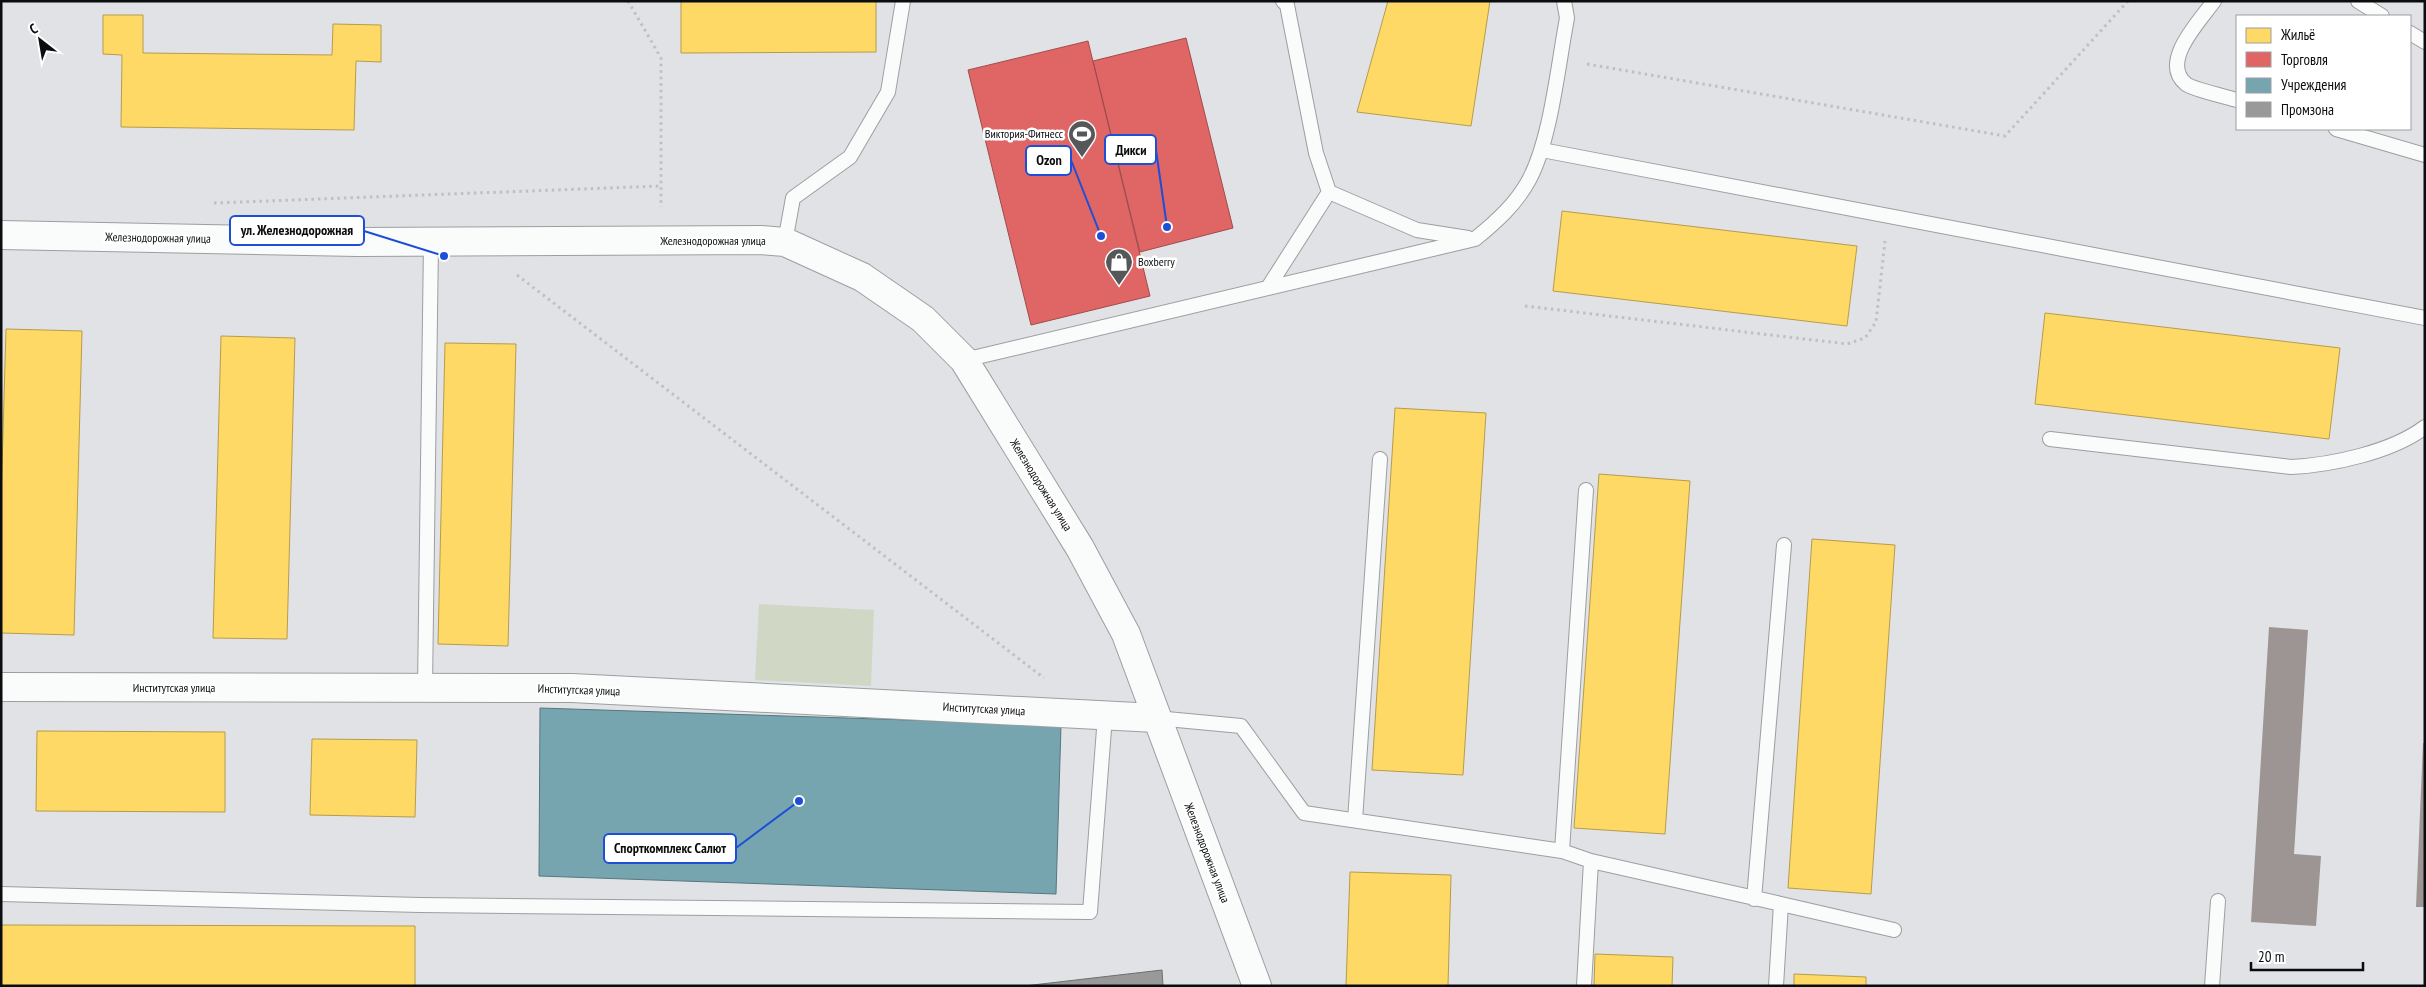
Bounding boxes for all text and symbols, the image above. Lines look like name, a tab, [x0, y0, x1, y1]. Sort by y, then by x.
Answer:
north arrow	[15, 15, 65, 65]
legend	[2236, 15, 2411, 130]
text: С	[26, 19, 41, 38]
text: Жильё	[2280, 25, 2315, 44]
text: Торговля	[2281, 50, 2328, 69]
text: Учреждения	[2281, 75, 2347, 94]
text: Промзона	[2281, 100, 2334, 119]
sports icon: Виктория-Фитнесс	[1067, 119, 1097, 158]
place label: Виктория-Фитнесс	[985, 126, 1064, 141]
callout: Дикси	[1105, 135, 1156, 164]
text: Дикси	[1115, 141, 1147, 159]
callout: Ozon	[1026, 146, 1071, 175]
text: Ozon	[1036, 151, 1062, 169]
callout: ул. Железнодорожная	[230, 216, 364, 245]
text: ул. Железнодорожная	[240, 221, 353, 239]
street label: Железнодорожная улица	[104, 229, 211, 246]
street label: Железнодорожная улица	[659, 233, 766, 248]
shop icon: Boxberry	[1104, 247, 1134, 286]
place label: Boxberry	[1138, 254, 1175, 269]
street label: Железнодорожная улица	[1007, 435, 1076, 534]
street label: Институтская улица	[133, 680, 215, 695]
street label: Институтская улица	[537, 681, 621, 698]
street label: Институтская улица	[942, 699, 1026, 718]
street label: Железнодорожная улица	[1181, 800, 1233, 905]
callout: Спорткомплекс Салют	[604, 834, 736, 863]
text: Спорткомплекс Салют	[614, 839, 726, 857]
scale bar	[2251, 940, 2364, 972]
text: 20 m	[2258, 947, 2284, 966]

